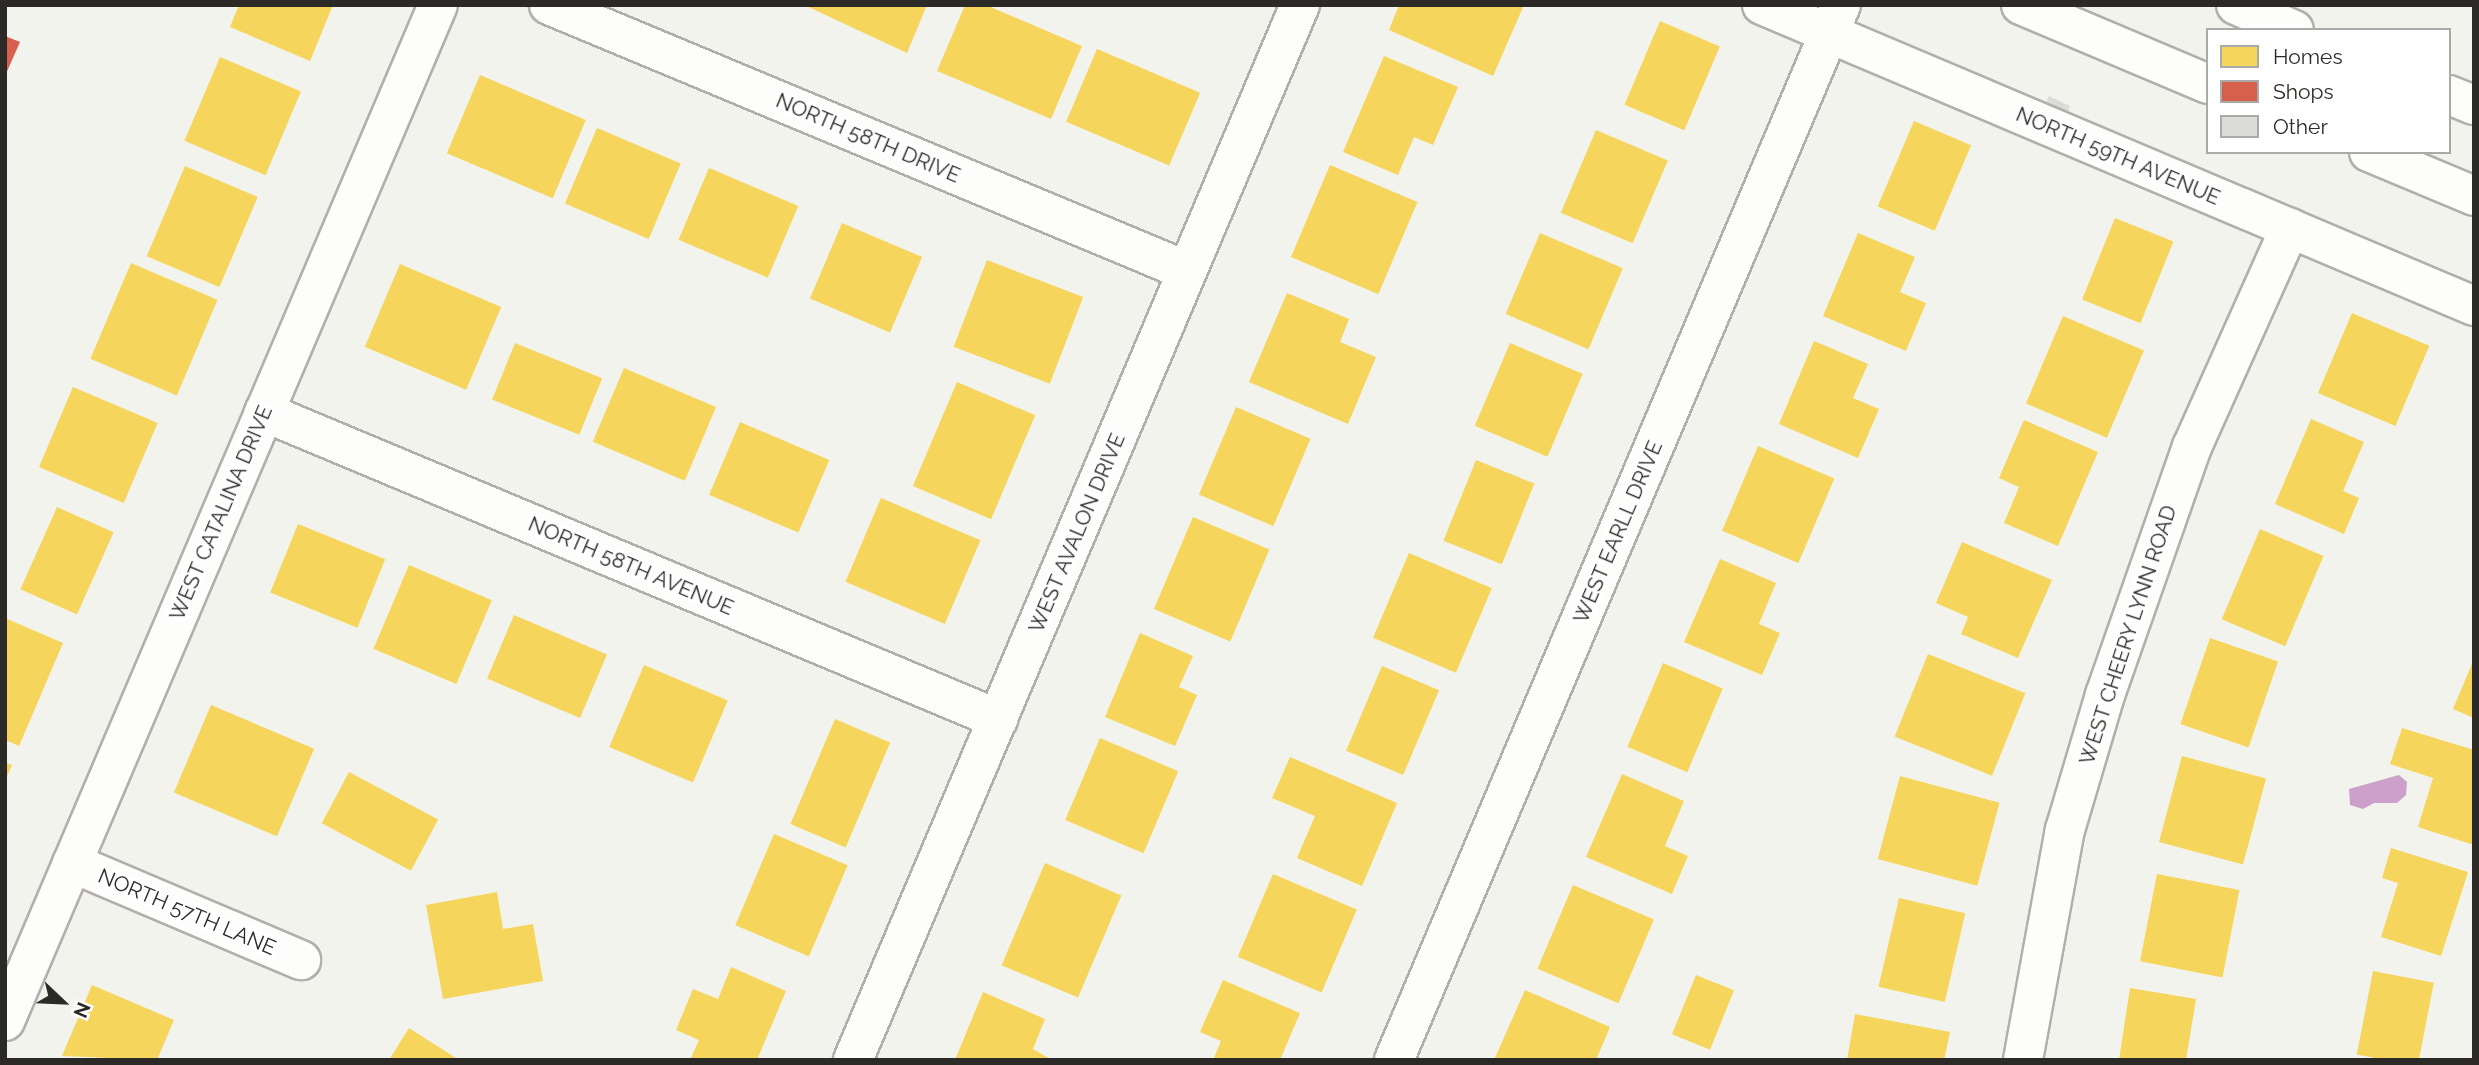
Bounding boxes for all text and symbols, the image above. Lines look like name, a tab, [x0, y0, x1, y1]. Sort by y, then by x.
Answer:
legend	[2206, 28, 2451, 154]
text: Homes	[2273, 44, 2343, 69]
text: Shops	[2273, 79, 2334, 104]
street label: NORTH 58TH DRIVE	[772, 88, 964, 188]
street label: NORTH 59TH AVENUE	[2012, 101, 2224, 211]
text: Other	[2273, 114, 2328, 139]
street label: WEST CATALINA DRIVE	[164, 401, 278, 625]
street label: WEST AVALON DRIVE	[1023, 429, 1131, 637]
street label: WEST EARLL DRIVE	[1568, 436, 1668, 628]
street label: WEST CHEERY LYNN ROAD	[2074, 501, 2182, 769]
street label: NORTH 58TH AVENUE	[524, 511, 738, 621]
street label: NORTH 57TH LANE	[94, 863, 280, 961]
north arrow	[28, 967, 98, 1037]
text: N	[69, 999, 95, 1021]

